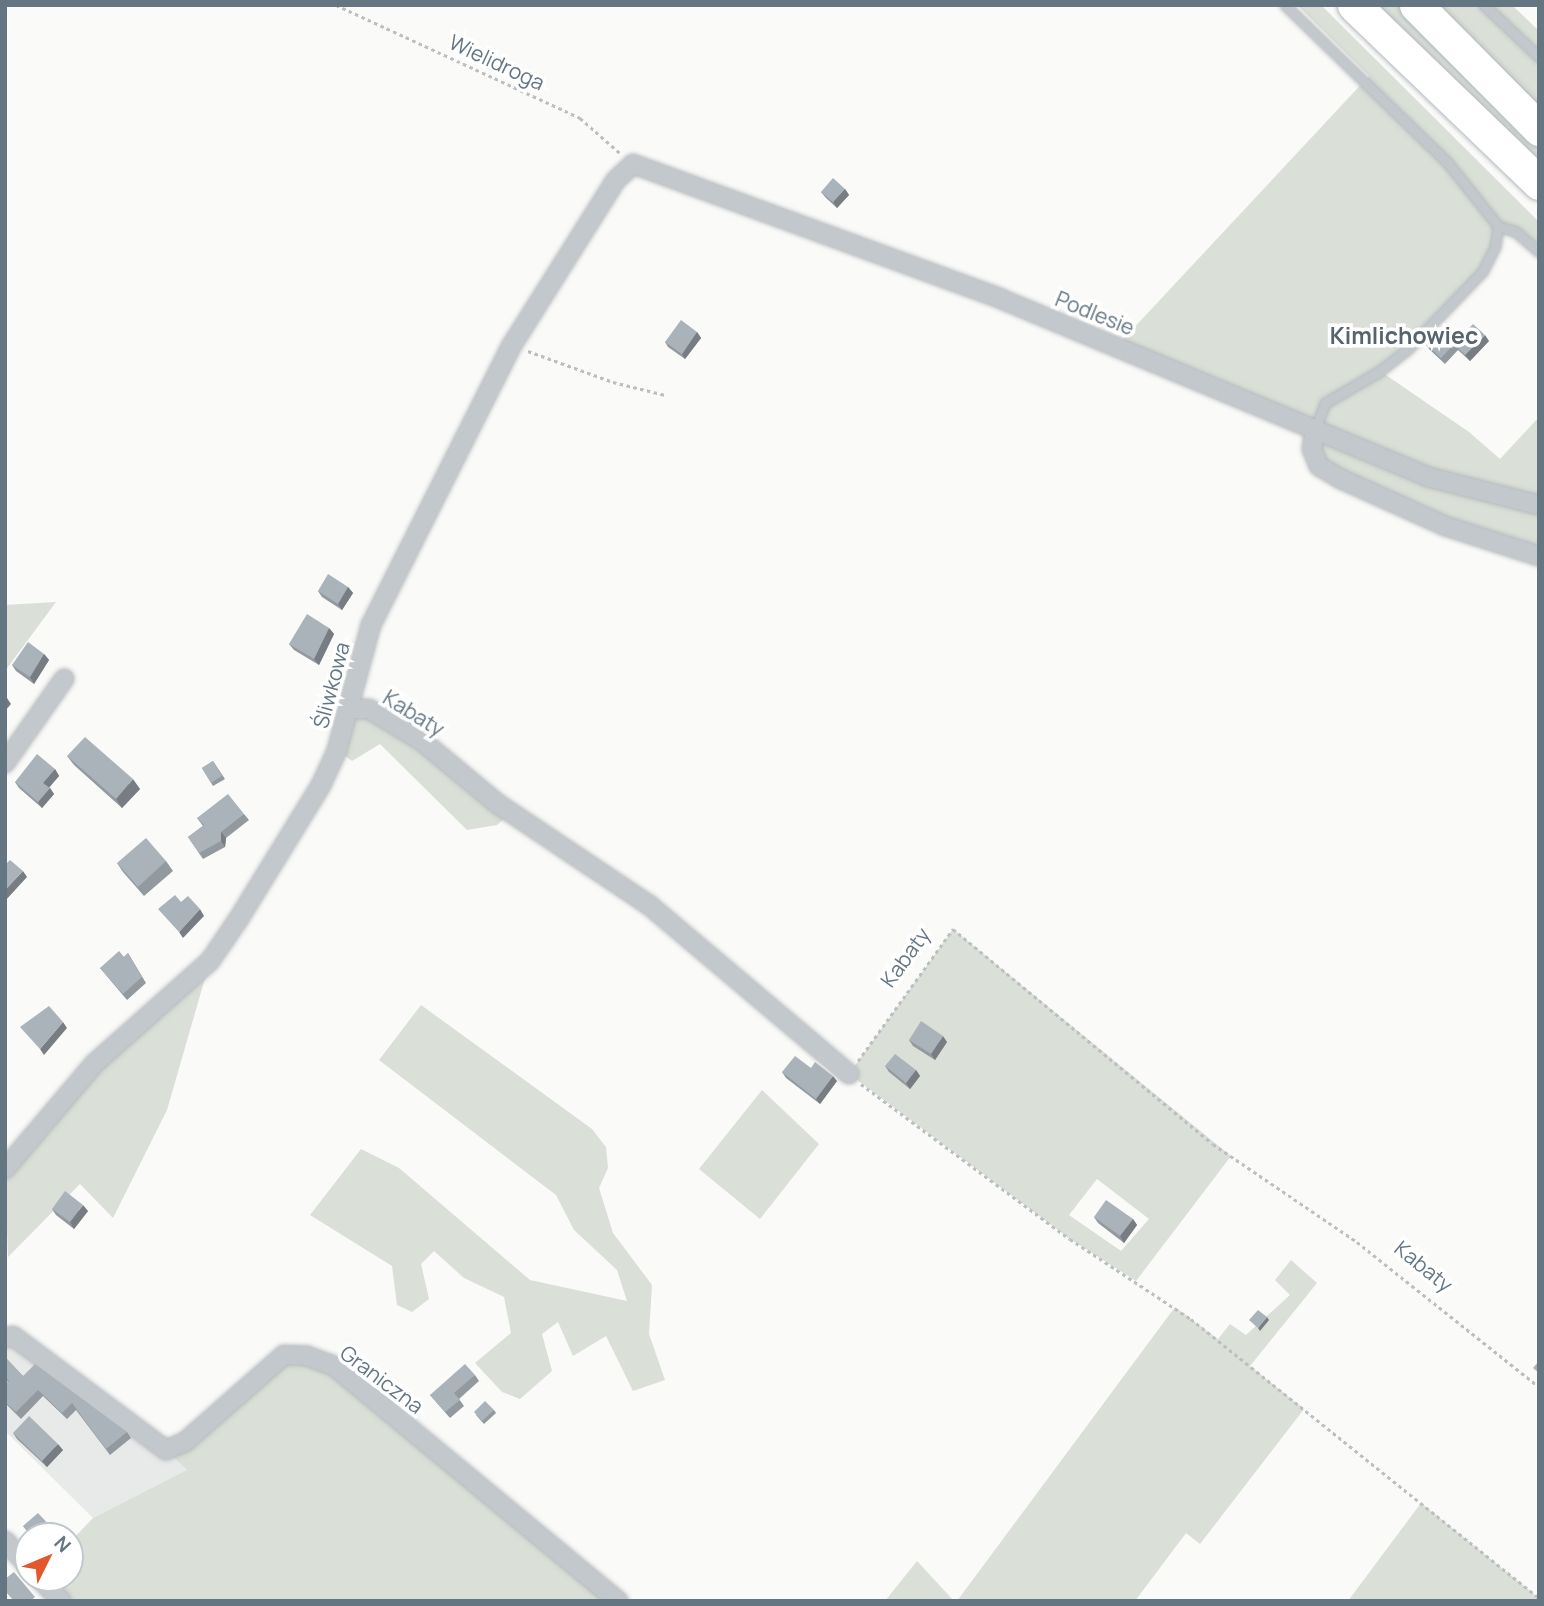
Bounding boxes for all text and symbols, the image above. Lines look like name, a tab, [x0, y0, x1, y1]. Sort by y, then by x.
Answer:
street label: Wielidroga	[445, 29, 549, 95]
street label: Podlesie	[1052, 286, 1138, 340]
district label: Kimlichowiec	[1330, 321, 1478, 349]
street label: Śliwkowa	[307, 639, 355, 731]
street label: Kabaty	[379, 684, 449, 742]
street label: Kabaty	[875, 922, 935, 992]
street label: Kabaty	[1390, 1235, 1458, 1297]
street label: Graniczna	[335, 1339, 429, 1419]
north arrow	[14, 1522, 84, 1592]
text: N	[49, 1530, 77, 1558]

